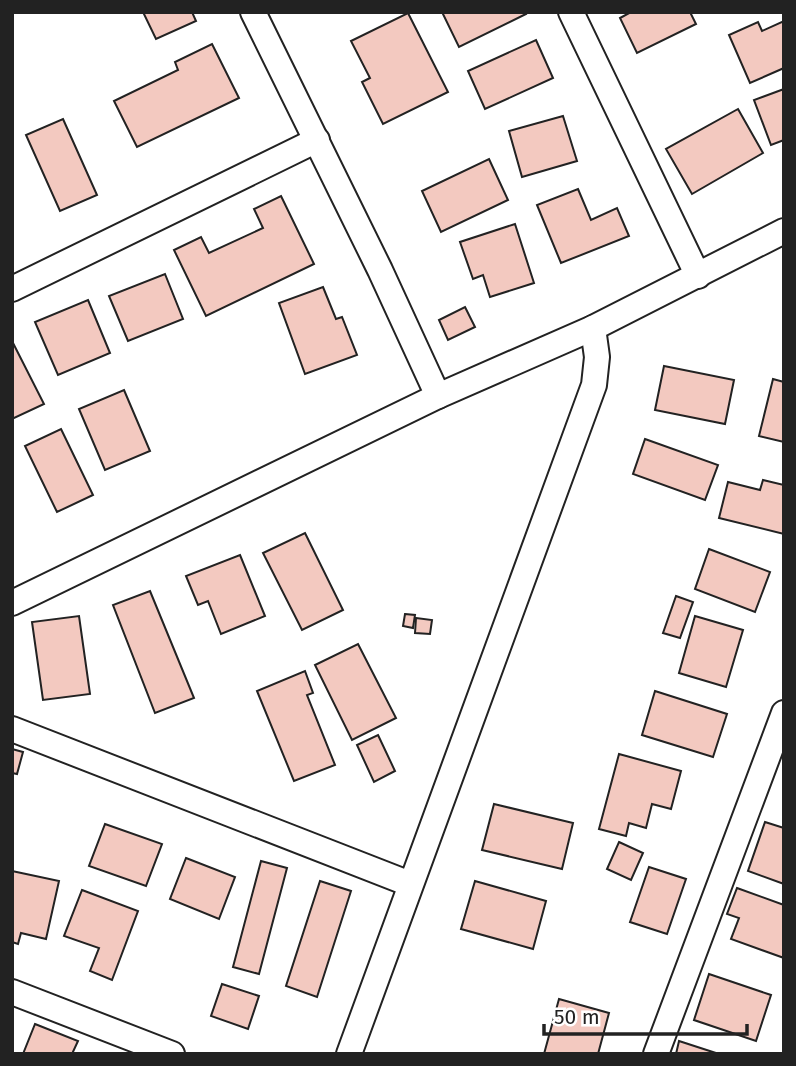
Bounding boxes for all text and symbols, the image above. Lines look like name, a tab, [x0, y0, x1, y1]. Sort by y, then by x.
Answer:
scale bar	[544, 992, 747, 1036]
text: 50 m	[554, 1004, 600, 1030]

